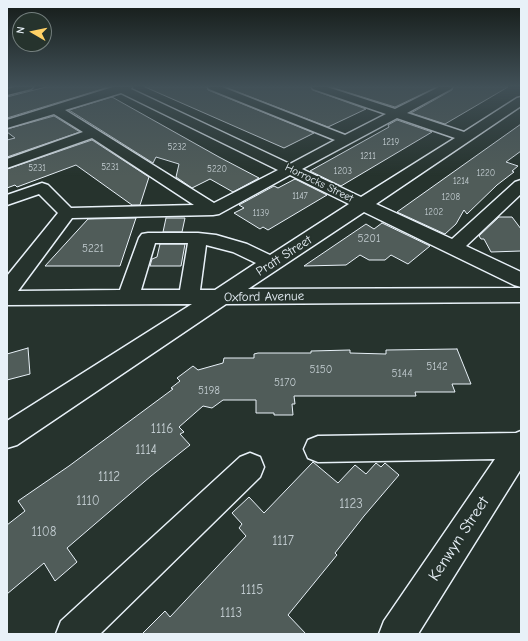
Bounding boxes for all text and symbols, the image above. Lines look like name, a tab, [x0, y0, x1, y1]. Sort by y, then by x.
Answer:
north arrow	[12, 12, 52, 52]
text: N	[14, 26, 28, 35]
house number: 1219	[383, 137, 399, 147]
house number: 5232	[168, 142, 186, 152]
house number: 1211	[360, 151, 376, 161]
street label: Horrocks Street	[283, 161, 355, 205]
house number: 5231	[101, 162, 119, 172]
house number: 5231	[28, 163, 46, 173]
house number: 5220	[207, 164, 227, 174]
house number: 1203	[334, 166, 352, 176]
house number: 1220	[477, 168, 495, 178]
house number: 1214	[453, 176, 469, 186]
house number: 1147	[292, 191, 308, 201]
house number: 1208	[442, 192, 460, 202]
house number: 1202	[425, 207, 443, 217]
house number: 1139	[253, 208, 269, 218]
street label: Pratt Street	[253, 232, 315, 280]
house number: 5201	[358, 232, 380, 246]
house number: 5221	[82, 242, 104, 256]
street label: Oxford Avenue	[224, 288, 304, 306]
house number: 5142	[426, 360, 448, 374]
house number: 5150	[310, 363, 332, 377]
house number: 5144	[392, 367, 412, 381]
house number: 5170	[274, 376, 296, 390]
house number: 5198	[198, 384, 220, 398]
house number: 1116	[151, 421, 173, 437]
house number: 1114	[135, 442, 157, 458]
house number: 1112	[98, 469, 120, 485]
house number: 1110	[76, 493, 100, 509]
street label: Kenwyn Street	[425, 493, 493, 585]
house number: 1123	[339, 496, 363, 512]
house number: 1108	[32, 524, 56, 540]
house number: 1117	[272, 533, 294, 549]
house number: 1115	[241, 582, 263, 598]
house number: 1113	[220, 605, 242, 621]

